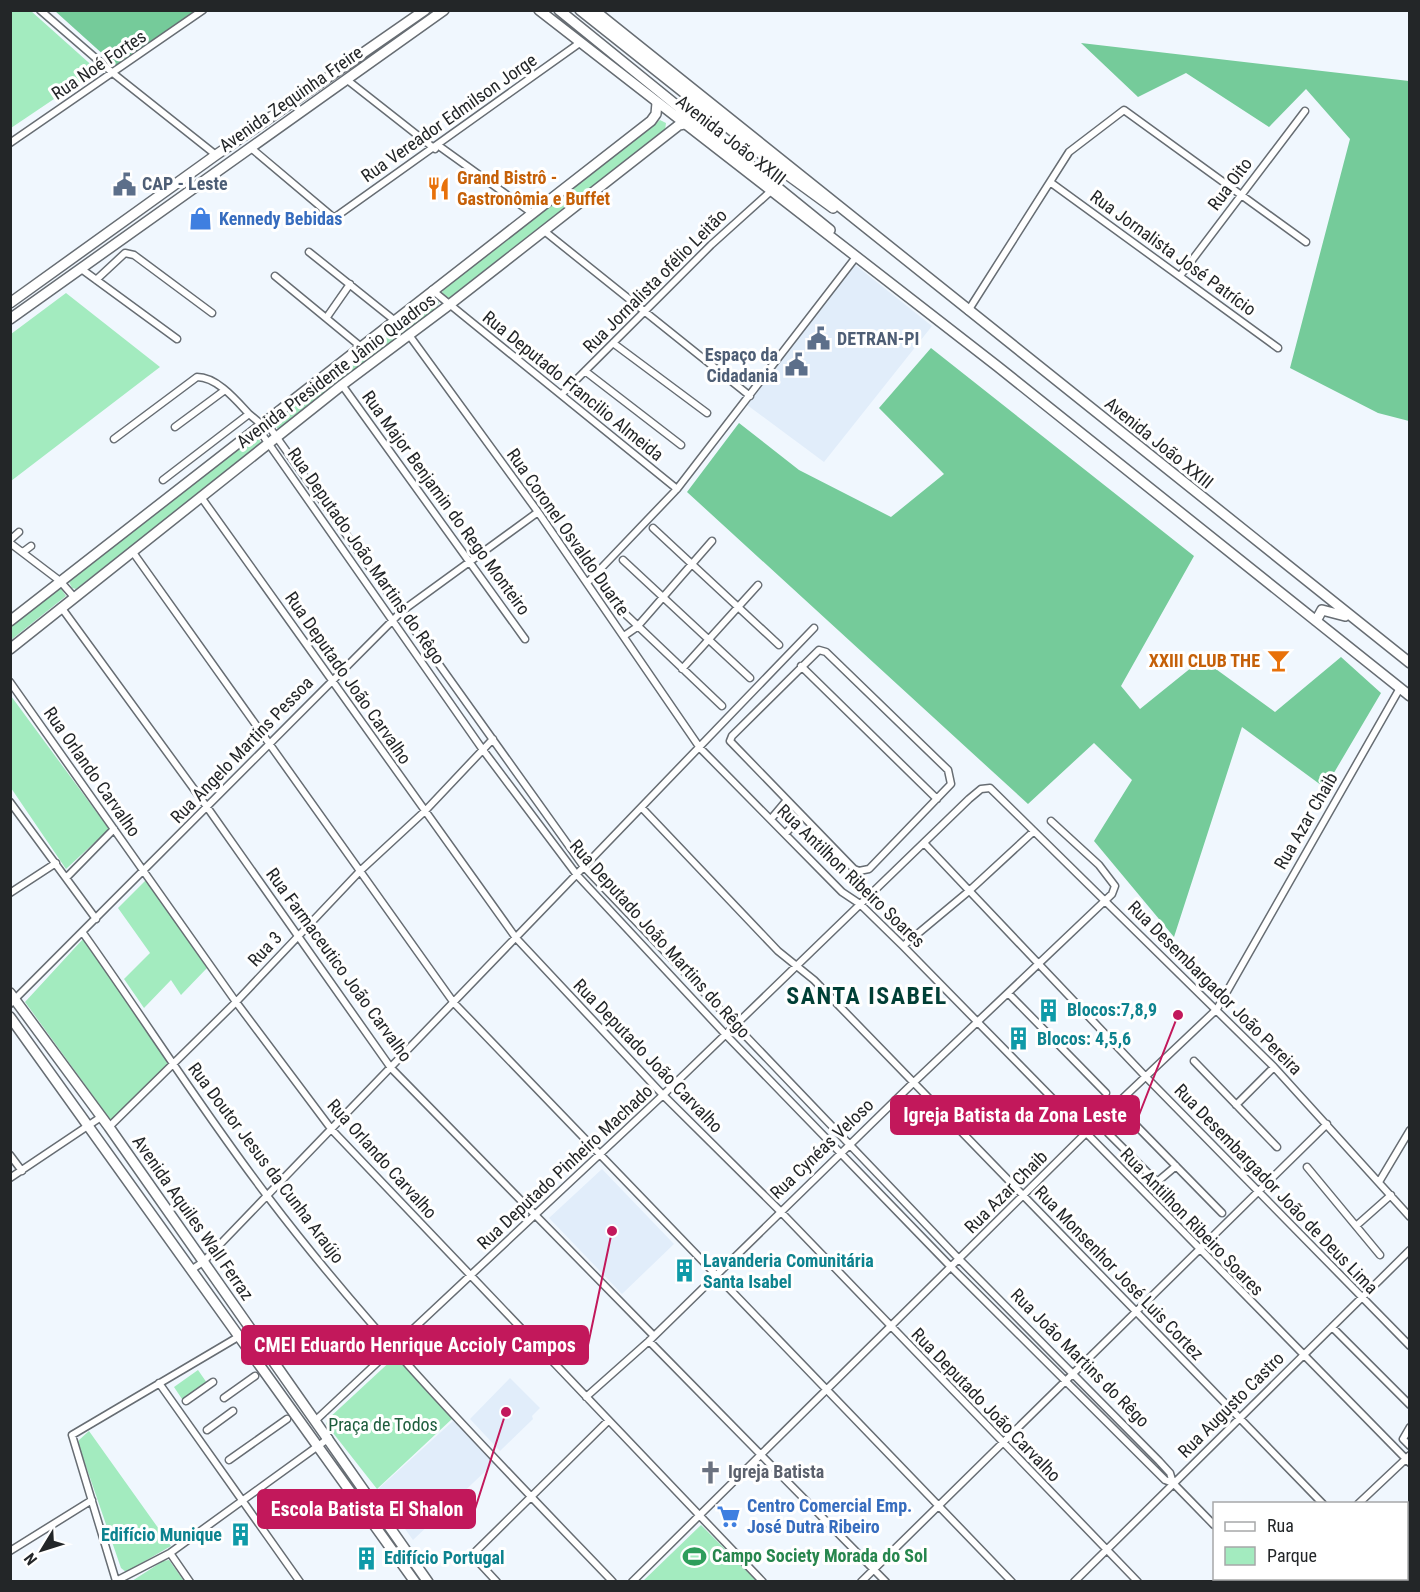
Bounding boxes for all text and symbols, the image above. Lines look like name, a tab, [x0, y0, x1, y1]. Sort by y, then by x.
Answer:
street label: Rua Noé Fortes	[48, 25, 150, 104]
street label: Avenida Zequinha Freire	[215, 41, 366, 156]
street label: Rua Vereador Edmilson Jorge	[357, 49, 540, 186]
street label: Avenida João XXIII	[672, 90, 790, 189]
street label: Rua Oito	[1203, 153, 1256, 214]
place label: Grand Bistrô - Gastronômia e Buffet	[457, 167, 611, 209]
public building icon: CAP - Leste	[111, 171, 137, 197]
place label: CAP - Leste	[142, 173, 228, 194]
restaurant icon: Grand Bistrô - Gastronômia e Buffet	[426, 175, 452, 201]
street label: Rua Jornalista José Patrício	[1086, 185, 1260, 320]
street label: Rua Jornalista ofélio Leitão	[578, 204, 731, 357]
shop icon: Kennedy Bebidas	[188, 206, 214, 232]
place label: Kennedy Bebidas	[219, 208, 343, 229]
street label: Avenida Presidente Jânio Quadros	[232, 289, 439, 452]
street label: Rua Deputado Francilio Almeida	[479, 306, 668, 465]
public building icon: DETRAN-PI	[806, 326, 832, 352]
place label: DETRAN-PI	[837, 328, 919, 349]
place label: Espaço da Cidadania	[705, 344, 778, 386]
public building icon: Espaço da Cidadania	[783, 352, 809, 378]
street label: Rua Major Benjamin do Rego Monteiro	[358, 387, 535, 619]
street label: Avenida João XXIII	[1101, 392, 1218, 493]
street label: Rua Deputado João Martins do Rêgo	[283, 443, 449, 668]
street label: Rua Coronel Osvaldo Duarte	[503, 444, 634, 619]
street label: Rua Deputado João Carvalho	[281, 588, 416, 768]
bar icon: XXIII CLUB THE	[1265, 648, 1291, 674]
place label: XXIII CLUB THE	[1149, 650, 1260, 671]
street label: Rua Angelo Martins Pessoa	[166, 672, 317, 827]
street label: Rua Orlando Carvalho	[40, 703, 145, 841]
street label: Rua Azar Chaib	[1269, 769, 1342, 873]
street label: Rua Antilhon Ribeiro Soares	[773, 800, 929, 952]
street label: Rua Deputado João Martins do Rêgo	[566, 835, 755, 1042]
street label: Rua Farmaceutico João Carvalho	[262, 864, 417, 1066]
street label: Rua Desembargador João Pereira	[1124, 896, 1307, 1079]
street label: Rua 3	[243, 927, 286, 970]
street label: Rua Deputado João Carvalho	[569, 974, 727, 1137]
district label: SANTA ISABEL	[786, 982, 948, 1010]
building icon: Blocos:7,8,9	[1036, 997, 1062, 1023]
place label: Blocos:7,8,9	[1067, 999, 1157, 1020]
building icon: Blocos: 4,5,6	[1006, 1026, 1032, 1052]
place label: Blocos: 4,5,6	[1037, 1028, 1131, 1049]
street label: Rua Doutor Jesus da Cunha Araújo	[184, 1058, 349, 1267]
street label: Rua Desembargador João de Deus Lima	[1170, 1079, 1382, 1298]
street label: Rua Deputado Pinheiro Machado	[473, 1080, 657, 1253]
street label: Rua Cynéas Veloso	[766, 1094, 878, 1203]
street label: Rua Orlando Carvalho	[323, 1095, 441, 1223]
callout: Igreja Batista da Zona Leste	[891, 1096, 1139, 1134]
text: Igreja Batista da Zona Leste	[903, 1103, 1127, 1127]
street label: Avenida Aquiles Wall Ferraz	[129, 1131, 258, 1304]
street label: Rua Antilhon Ribeiro Soares	[1116, 1144, 1268, 1300]
street label: Rua Azar Chaib	[960, 1146, 1051, 1237]
street label: Rua Monsenhor José Luis Cortez	[1031, 1181, 1208, 1364]
place label: Lavanderia Comunitária Santa Isabel	[703, 1250, 874, 1292]
building icon: Lavanderia Comunitária Santa Isabel	[672, 1258, 698, 1284]
street label: Rua João Martins do Rêgo	[1007, 1284, 1154, 1431]
street label: Rua Deputado João Carvalho	[907, 1323, 1065, 1486]
callout: CMEI Eduardo Henrique Accioly Campos	[242, 1326, 588, 1364]
text: CMEI Eduardo Henrique Accioly Campos	[254, 1333, 576, 1357]
street label: Rua Augusto Castro	[1173, 1347, 1288, 1462]
park label: Praça de Todos	[328, 1414, 438, 1435]
church icon: Igreja Batista	[697, 1459, 723, 1485]
place label: Igreja Batista	[728, 1461, 824, 1482]
callout: Escola Batista El Shalon	[258, 1490, 475, 1528]
place label: Centro Comercial Emp. José Dutra Ribeiro	[747, 1495, 912, 1537]
text: Escola Batista El Shalon	[271, 1497, 463, 1521]
legend	[1213, 1502, 1408, 1580]
supermarket icon: Centro Comercial Emp. José Dutra Ribeiro	[716, 1503, 742, 1529]
text: Rua	[1267, 1515, 1294, 1536]
north arrow	[12, 1520, 72, 1580]
building icon: Edifício Munique	[227, 1522, 253, 1548]
place label: Edifício Munique	[101, 1524, 222, 1545]
sports icon: Campo Society Morada do Sol	[681, 1543, 707, 1569]
building icon: Edifício Portugal	[353, 1545, 379, 1571]
place label: Campo Society Morada do Sol	[712, 1545, 927, 1566]
text: Parque	[1267, 1545, 1317, 1566]
place label: Edifício Portugal	[384, 1547, 505, 1568]
text: N	[20, 1549, 41, 1569]

